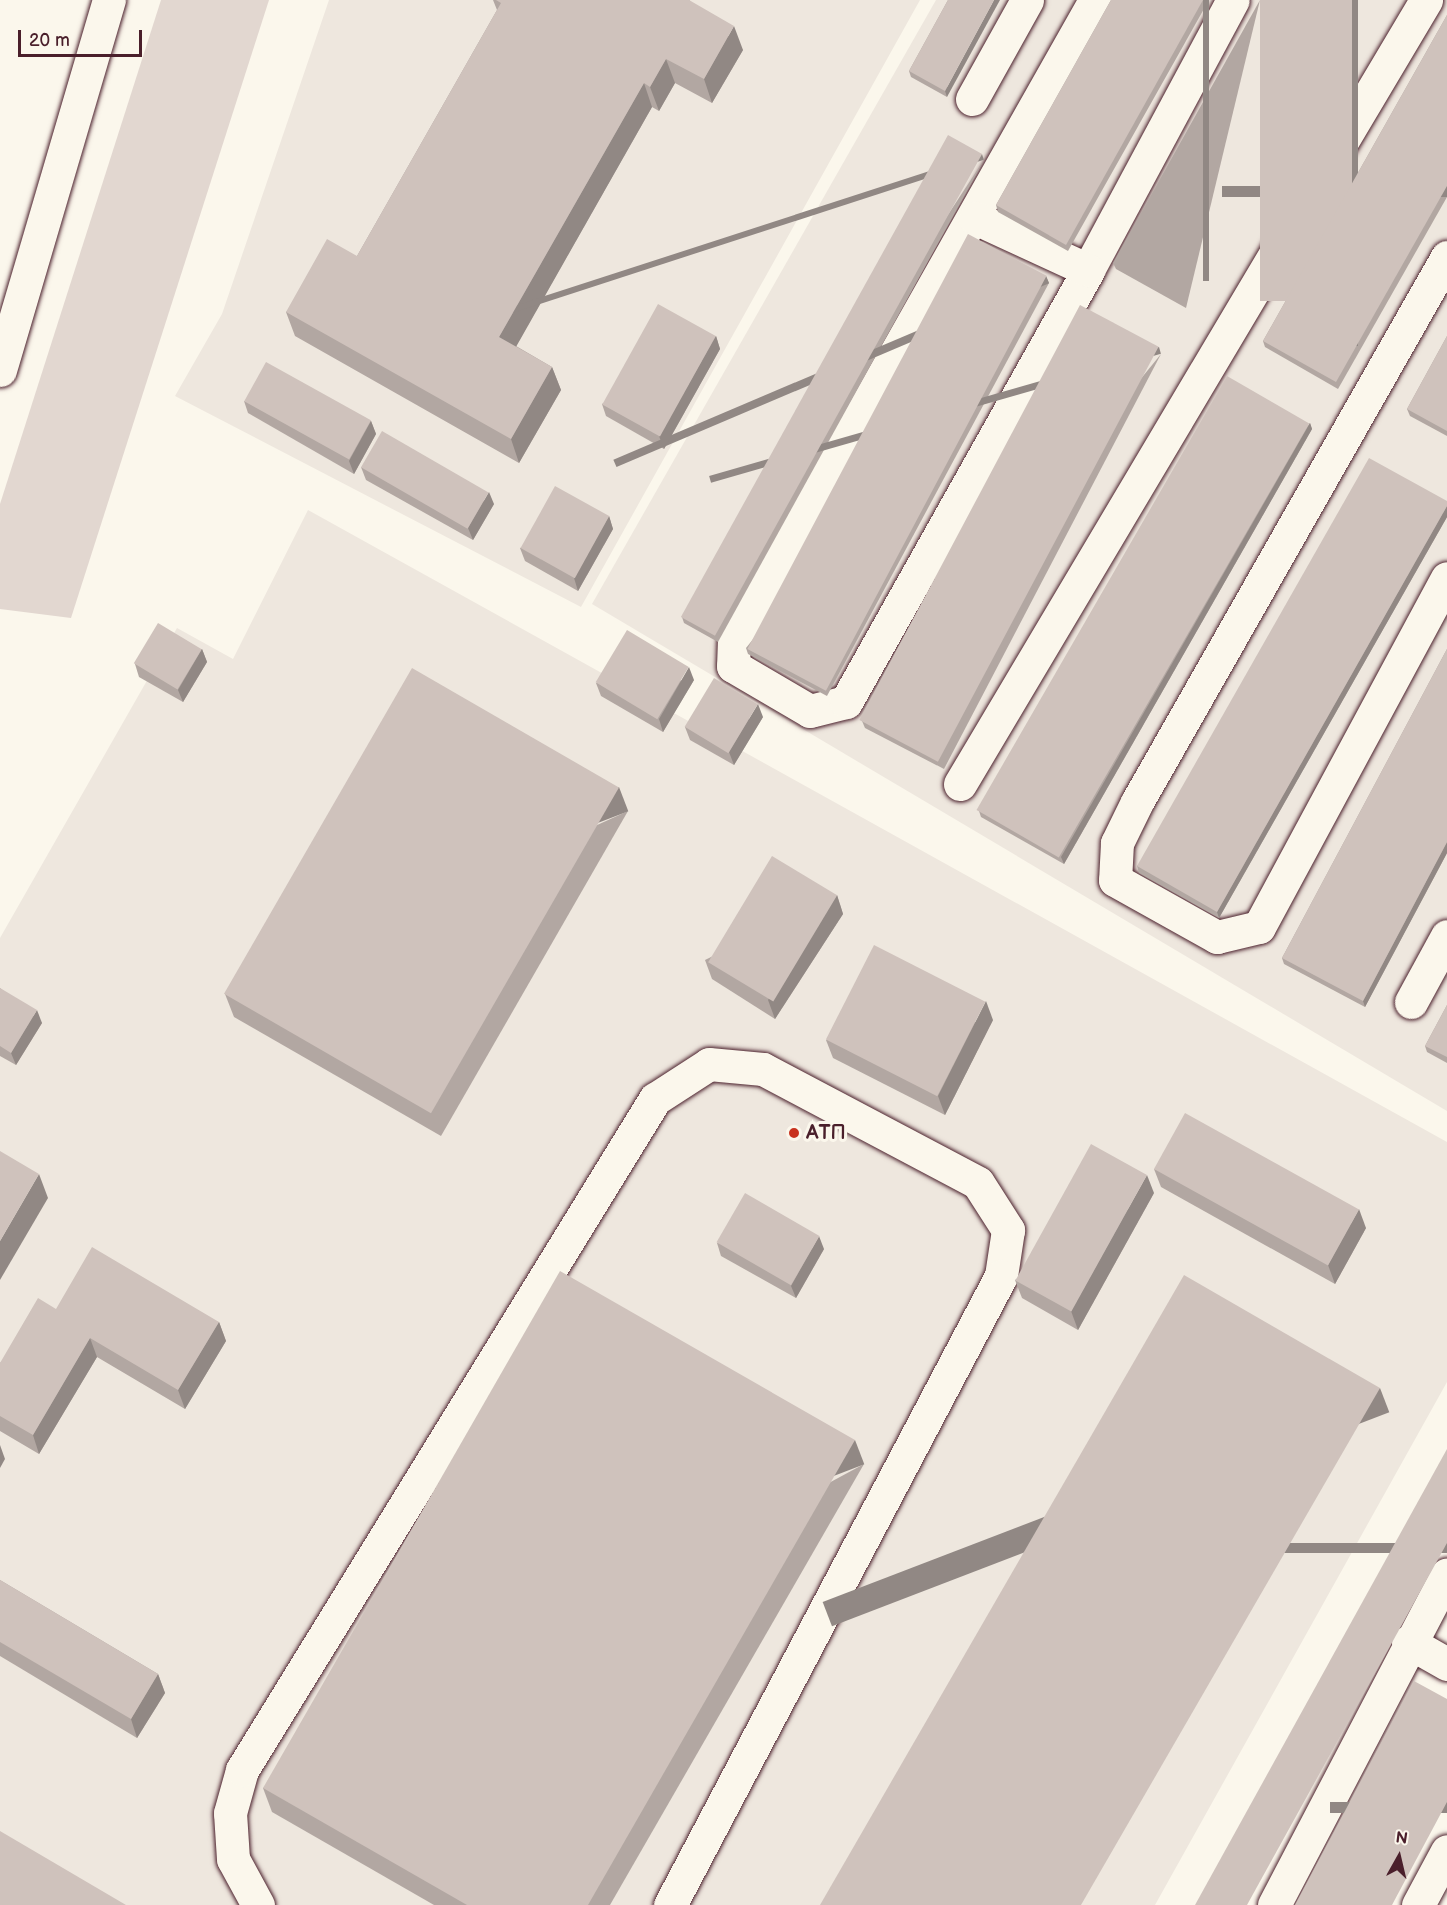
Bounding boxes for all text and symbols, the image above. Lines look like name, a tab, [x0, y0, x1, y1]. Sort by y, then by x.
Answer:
scale bar	[21, 18, 146, 56]
text: 20 m	[29, 30, 70, 51]
place label: АТП	[806, 1121, 846, 1145]
marker: АТП	[787, 1126, 801, 1140]
north arrow	[1369, 1827, 1429, 1887]
text: N	[1394, 1828, 1409, 1849]

